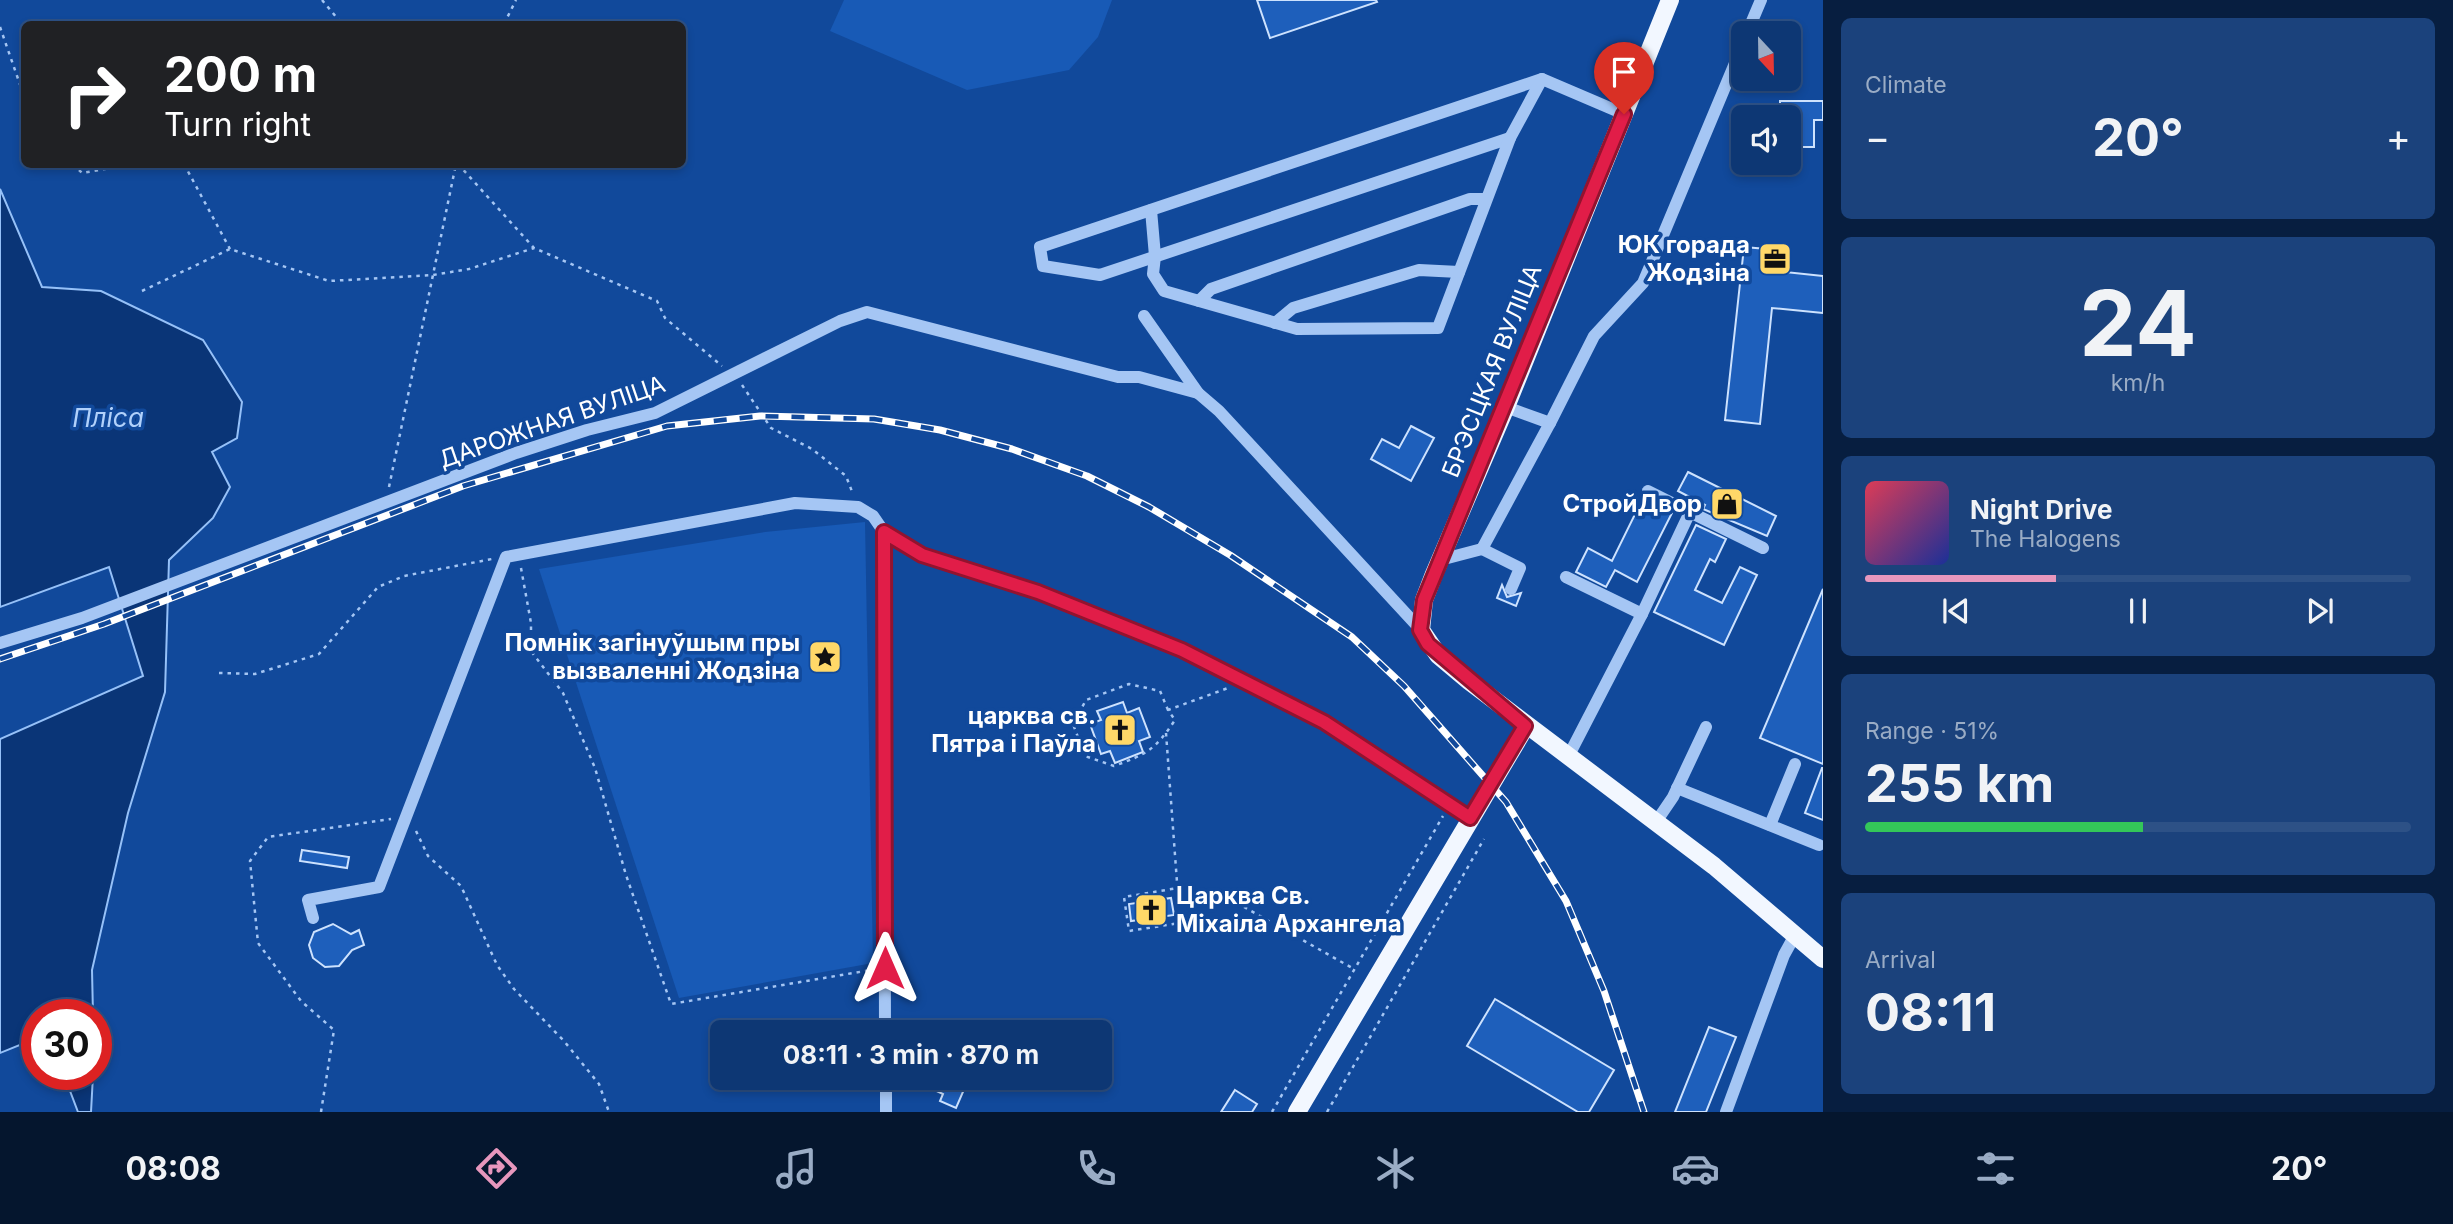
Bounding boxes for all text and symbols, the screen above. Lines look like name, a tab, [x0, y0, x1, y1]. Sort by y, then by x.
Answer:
north arrow	[1731, 21, 1801, 91]
map controls	[1731, 21, 1801, 175]
pin	[1594, 42, 1654, 114]
text: 200 m	[164, 45, 317, 104]
icon: right	[49, 49, 140, 140]
icon: arrive	[1605, 53, 1643, 91]
text: Climate	[1865, 71, 1947, 99]
text: Turn right	[164, 105, 311, 144]
button: sound	[1731, 105, 1801, 175]
text: 20°	[2092, 106, 2184, 169]
text: −	[1865, 114, 1890, 160]
text: +	[2386, 114, 2411, 160]
place label: ЮК горада Жодзіна	[1618, 230, 1750, 287]
office icon: ЮК горада Жодзіна	[1756, 240, 1794, 278]
street label: БРЭСЦКАЯ ВУЛІЦА	[1436, 260, 1548, 482]
text: 24	[2079, 268, 2197, 378]
street label: ДАРОЖНАЯ ВУЛІЦА	[435, 369, 669, 474]
text: km/h	[2111, 369, 2165, 397]
water label: Пліса	[72, 402, 144, 433]
shop icon: СтройДвор	[1708, 485, 1746, 523]
place label: СтройДвор	[1563, 489, 1702, 518]
text: Night Drive	[1970, 494, 2112, 525]
text: The Halogens	[1970, 525, 2121, 553]
icon: previous	[1937, 592, 1975, 630]
icon: pause	[2119, 592, 2157, 630]
icon: next	[2301, 592, 2339, 630]
place label: Помнік загінуўшым пры вызваленні Жодзіна	[505, 628, 800, 685]
place icon: Помнік загінуўшым пры вызваленні Жодзіна	[806, 638, 844, 676]
place label: царква св. Пятра і Паўла	[931, 701, 1096, 758]
church icon: царква св. Пятра і Паўла	[1101, 711, 1139, 749]
text: Range · 51%	[1865, 717, 1999, 745]
text: 255 km	[1865, 752, 2054, 815]
place label: Царква Св. Міхаіла Архангела	[1176, 881, 1402, 938]
church icon: Царква Св. Міхаіла Архангела	[1132, 891, 1170, 929]
position arrow	[848, 931, 922, 1005]
text: Arrival	[1865, 946, 1936, 974]
text: 08:11	[1865, 981, 1996, 1044]
speed limit sign: 30	[21, 999, 112, 1090]
text: 08:11 · 3 min · 870 m	[783, 1039, 1039, 1070]
icon: directions	[472, 1144, 521, 1193]
icon: music	[772, 1144, 821, 1193]
icon: phone	[1072, 1144, 1121, 1193]
icon: climate	[1371, 1144, 1420, 1193]
icon: car	[1671, 1144, 1720, 1193]
icon: filters	[1971, 1144, 2020, 1193]
text: 08:08	[125, 1149, 221, 1188]
text: 20°	[2271, 1149, 2328, 1188]

